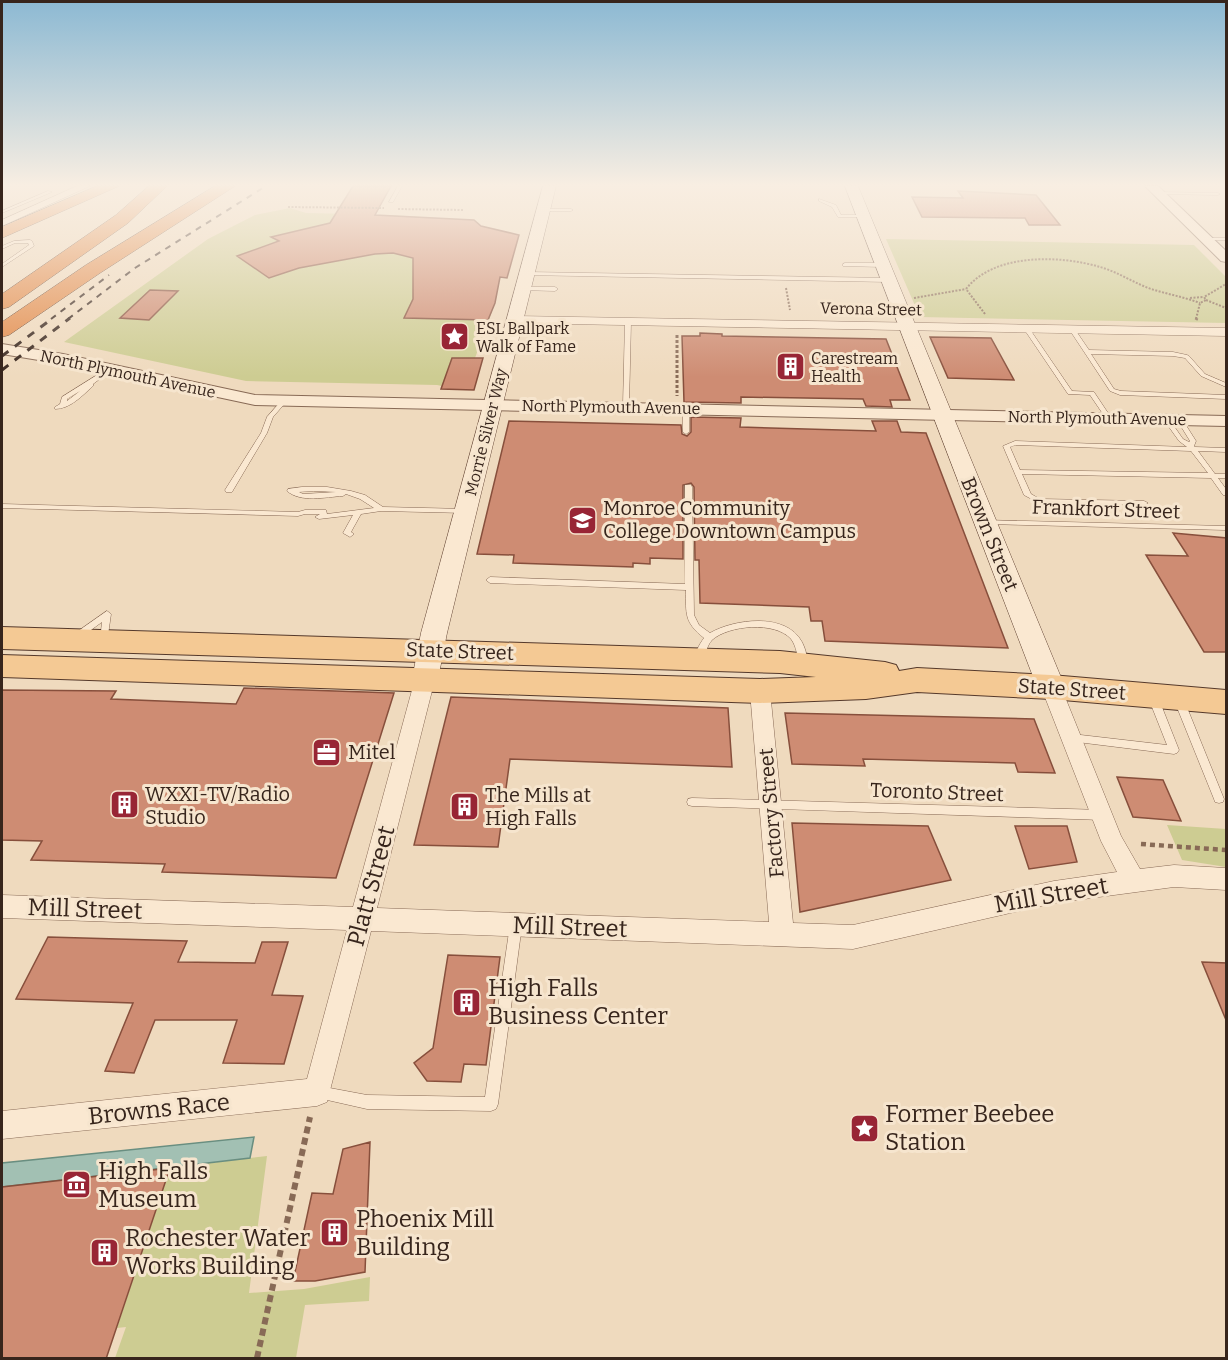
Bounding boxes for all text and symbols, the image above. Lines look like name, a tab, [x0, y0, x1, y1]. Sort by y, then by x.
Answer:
street label: Verona Street	[820, 299, 922, 319]
place label: ESL Ballpark Walk of Fame	[476, 319, 576, 356]
place icon: ESL Ballpark Walk of Fame	[439, 321, 471, 353]
street label: North Plymouth Avenue	[39, 346, 217, 402]
place label: Carestream Health	[811, 349, 898, 386]
building icon: Carestream Health	[774, 351, 806, 383]
street label: Morrie Silver Way	[461, 366, 511, 498]
street label: North Plymouth Avenue	[521, 396, 701, 418]
street label: North Plymouth Avenue	[1007, 407, 1187, 429]
street label: Brown Street	[956, 473, 1024, 595]
street label: Frankfort Street	[1031, 494, 1181, 524]
place label: Monroe Community College Downtown Campus	[603, 496, 856, 543]
school or university icon: Monroe Community College Downtown Campus	[566, 504, 598, 536]
street label: State Street	[406, 637, 514, 665]
street label: State Street	[1017, 673, 1127, 705]
office icon: Mitel	[311, 736, 343, 768]
place label: Mitel	[348, 740, 396, 764]
street label: Factory Street	[753, 747, 789, 879]
street label: Toronto Street	[870, 778, 1004, 806]
place label: WXXI-TV/Radio Studio	[145, 782, 290, 829]
place label: The Mills at High Falls	[485, 783, 591, 830]
building icon: WXXI-TV/Radio Studio	[108, 789, 140, 821]
building icon: The Mills at High Falls	[448, 790, 480, 822]
street label: Platt Street	[341, 822, 401, 949]
street label: Mill Street	[992, 871, 1110, 919]
street label: Mill Street	[27, 893, 143, 925]
street label: Mill Street	[512, 911, 628, 943]
place label: High Falls Business Center	[488, 974, 668, 1030]
building icon: High Falls Business Center	[451, 986, 483, 1018]
street label: Browns Race	[87, 1088, 231, 1130]
place label: Former Beebee Station	[885, 1100, 1055, 1156]
place icon: Former Beebee Station	[848, 1112, 880, 1144]
place label: High Falls Museum	[98, 1157, 208, 1213]
museum icon: High Falls Museum	[61, 1169, 93, 1201]
place label: Phoenix Mill Building	[356, 1205, 494, 1261]
building icon: Phoenix Mill Building	[319, 1217, 351, 1249]
place label: Rochester Water Works Building	[125, 1224, 311, 1280]
building icon: Rochester Water Works Building	[88, 1236, 120, 1268]

